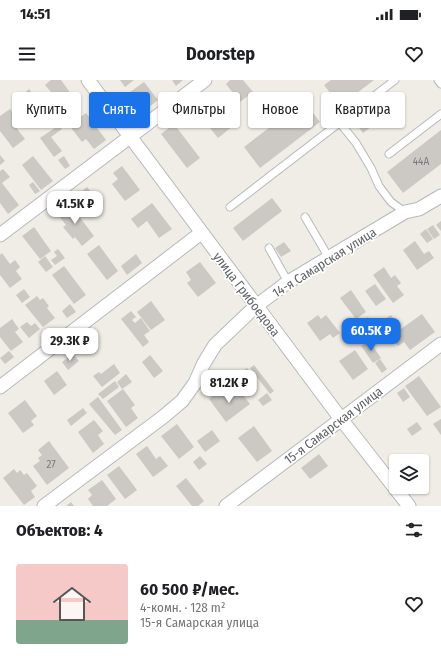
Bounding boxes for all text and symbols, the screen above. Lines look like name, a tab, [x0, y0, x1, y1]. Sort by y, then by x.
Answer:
text: 14:51	[20, 5, 51, 23]
icon: menu	[16, 43, 38, 65]
text: Doorstep	[186, 43, 255, 65]
icon: heart	[403, 43, 425, 65]
chip: Купить	[12, 92, 81, 128]
chip: Снять	[89, 92, 150, 128]
chip: Фильтры	[158, 92, 240, 128]
chip: Новое	[248, 92, 313, 128]
chip: Квартира	[321, 92, 405, 128]
house number: 44А	[413, 155, 429, 168]
pin: 41.5K ₽	[38, 191, 112, 225]
text: 41.5K ₽	[56, 196, 94, 211]
street label: 14-я Самарская улица	[270, 224, 379, 300]
street label: улица Грибоедова	[210, 249, 283, 339]
pin: 60.5K ₽	[334, 318, 408, 352]
text: 60.5K ₽	[351, 323, 391, 338]
pin: 29.3K ₽	[33, 328, 107, 362]
text: 29.3K ₽	[50, 333, 90, 348]
pin: 81.2K ₽	[192, 370, 266, 404]
text: 81.2K ₽	[210, 375, 248, 390]
street label: 15-я Самарская улица	[281, 384, 385, 467]
map controls	[389, 454, 429, 494]
button: layers	[389, 454, 429, 494]
house number: 27	[46, 458, 56, 471]
icon: filters	[403, 519, 425, 541]
text: Объектов: 4	[16, 520, 103, 541]
text: 60 500 ₽/мес.	[140, 579, 239, 600]
icon: home	[48, 580, 96, 628]
icon: heart	[403, 593, 425, 615]
text: 4-комн. · 128 m²	[140, 600, 225, 615]
text: 15-я Самарская улица	[140, 615, 259, 630]

